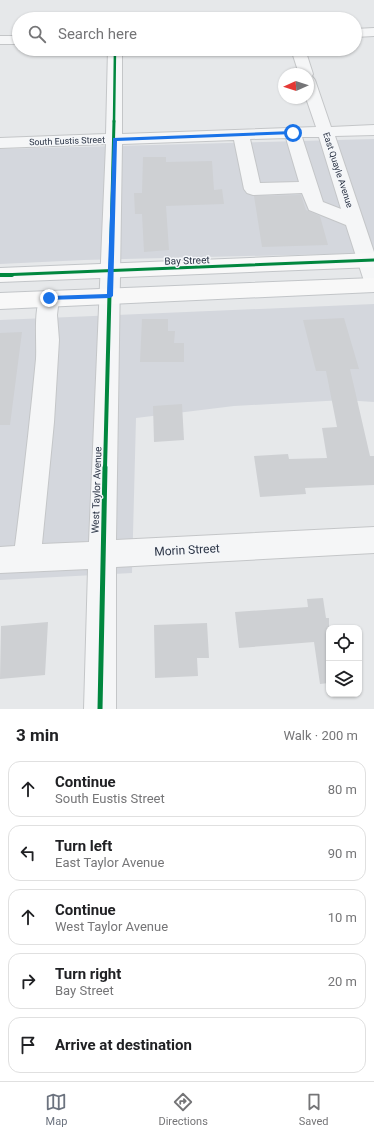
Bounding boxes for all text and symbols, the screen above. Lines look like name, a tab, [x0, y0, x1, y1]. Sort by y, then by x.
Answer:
search box	[12, 12, 362, 56]
icon: search	[26, 23, 48, 45]
text: Search here	[58, 25, 137, 43]
north arrow	[278, 68, 314, 104]
route start	[284, 124, 302, 142]
street label: East Quayle Avenue	[321, 131, 355, 209]
street label: South Eustis Street	[29, 135, 105, 147]
street label: Bay Street	[164, 254, 210, 267]
route end	[40, 289, 58, 307]
street label: West Taylor Avenue	[89, 446, 104, 534]
street label: Morin Street	[154, 541, 220, 559]
map controls	[326, 625, 362, 697]
button: locate	[326, 625, 362, 661]
button: layers	[326, 661, 362, 697]
text: 3 min	[16, 725, 59, 745]
text: Walk · 200 m	[283, 728, 358, 743]
text: Continue	[55, 773, 116, 791]
icon: ahead	[17, 778, 39, 800]
text: 80 m	[328, 782, 357, 797]
text: South Eustis Street	[55, 791, 165, 806]
text: Turn left	[55, 837, 112, 855]
icon: left	[17, 842, 39, 864]
text: 90 m	[328, 846, 357, 861]
text: East Taylor Avenue	[55, 855, 164, 870]
text: Continue	[55, 901, 116, 919]
icon: ahead	[17, 906, 39, 928]
text: 10 m	[328, 910, 357, 925]
text: West Taylor Avenue	[55, 919, 168, 934]
text: Turn right	[55, 965, 121, 983]
icon: right	[17, 970, 39, 992]
text: 20 m	[328, 974, 357, 989]
text: Bay Street	[55, 983, 114, 998]
icon: arrive	[17, 1034, 39, 1056]
text: Arrive at destination	[55, 1036, 192, 1054]
tab: Map	[45, 1091, 67, 1128]
tab: Directions	[158, 1091, 208, 1128]
tab: Saved	[299, 1091, 329, 1128]

